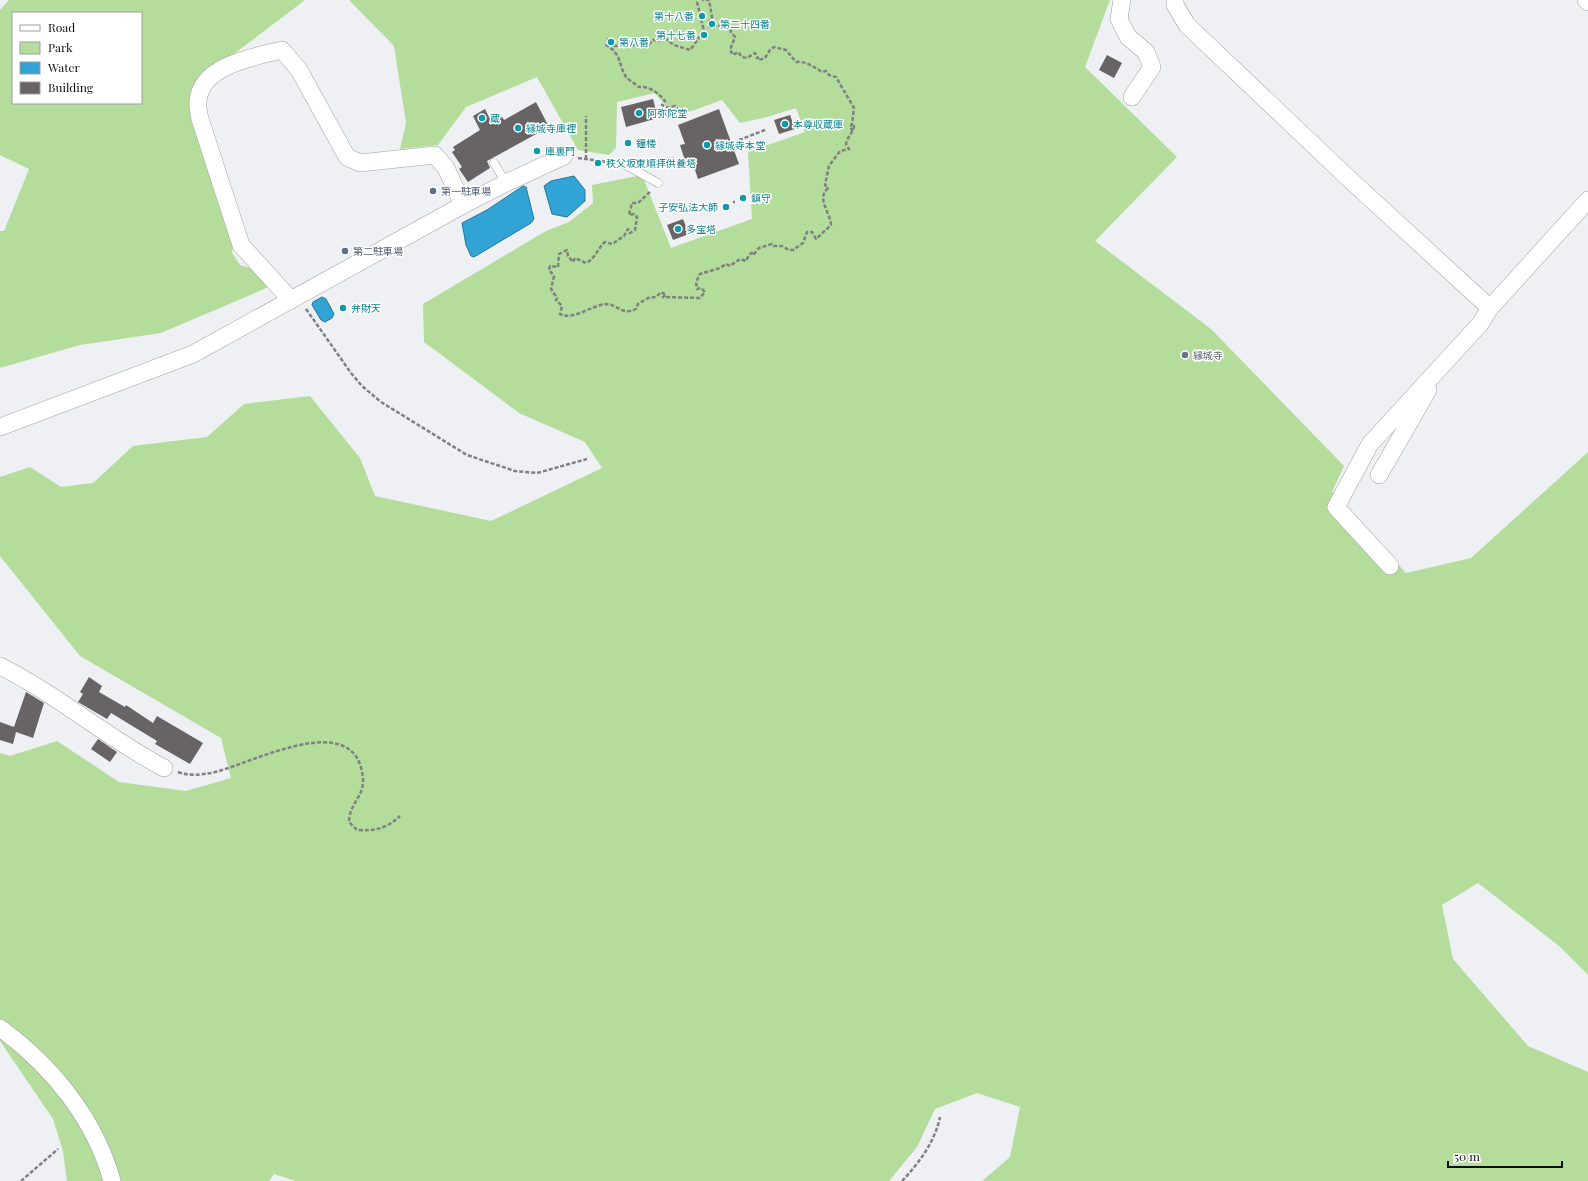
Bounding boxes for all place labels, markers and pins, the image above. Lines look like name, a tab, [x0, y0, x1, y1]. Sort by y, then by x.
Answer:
place label: 第十八番	[654, 9, 694, 23]
marker: 第十八番	[697, 11, 707, 21]
place label: 第二十四番	[720, 17, 770, 31]
marker: 第二十四番	[707, 19, 717, 29]
place label: 第十七番	[656, 28, 696, 42]
marker: 第十七番	[699, 30, 709, 40]
place label: 第八番	[619, 35, 649, 49]
marker: 第八番	[606, 37, 616, 47]
place label: 阿弥陀堂	[647, 106, 687, 120]
marker: 阿弥陀堂	[634, 108, 644, 118]
place label: 蔵	[490, 111, 500, 125]
marker: 蔵	[477, 113, 487, 123]
place label: 本尊収蔵庫	[793, 117, 843, 131]
marker: 本尊収蔵庫	[780, 119, 790, 129]
place label: 縁城寺庫裡	[526, 121, 576, 135]
marker: 縁城寺庫裡	[513, 123, 523, 133]
place label: 鐘楼	[636, 136, 656, 150]
marker: 鐘楼	[623, 138, 633, 148]
place label: 縁城寺本堂	[715, 138, 765, 152]
marker: 縁城寺本堂	[702, 140, 712, 150]
place label: 庫裏門	[545, 144, 575, 158]
marker: 庫裏門	[532, 146, 542, 156]
place label: 秩父坂東順拝供養塔	[606, 156, 696, 170]
marker: 秩父坂東順拝供養塔	[593, 158, 603, 168]
place label: 第一駐車場	[441, 184, 491, 198]
marker: 第一駐車場	[428, 186, 438, 196]
place label: 鎮守	[751, 191, 771, 205]
marker: 鎮守	[738, 193, 748, 203]
place label: 子安弘法大師	[658, 200, 718, 214]
marker: 子安弘法大師	[721, 202, 731, 212]
place label: 多宝塔	[686, 222, 716, 236]
marker: 多宝塔	[673, 224, 683, 234]
place label: 第二駐車場	[353, 244, 403, 258]
marker: 第二駐車場	[340, 246, 350, 256]
place label: 弁財天	[351, 301, 381, 315]
marker: 弁財天	[338, 303, 348, 313]
place label: 縁城寺	[1193, 348, 1223, 362]
marker: 縁城寺	[1180, 350, 1190, 360]

